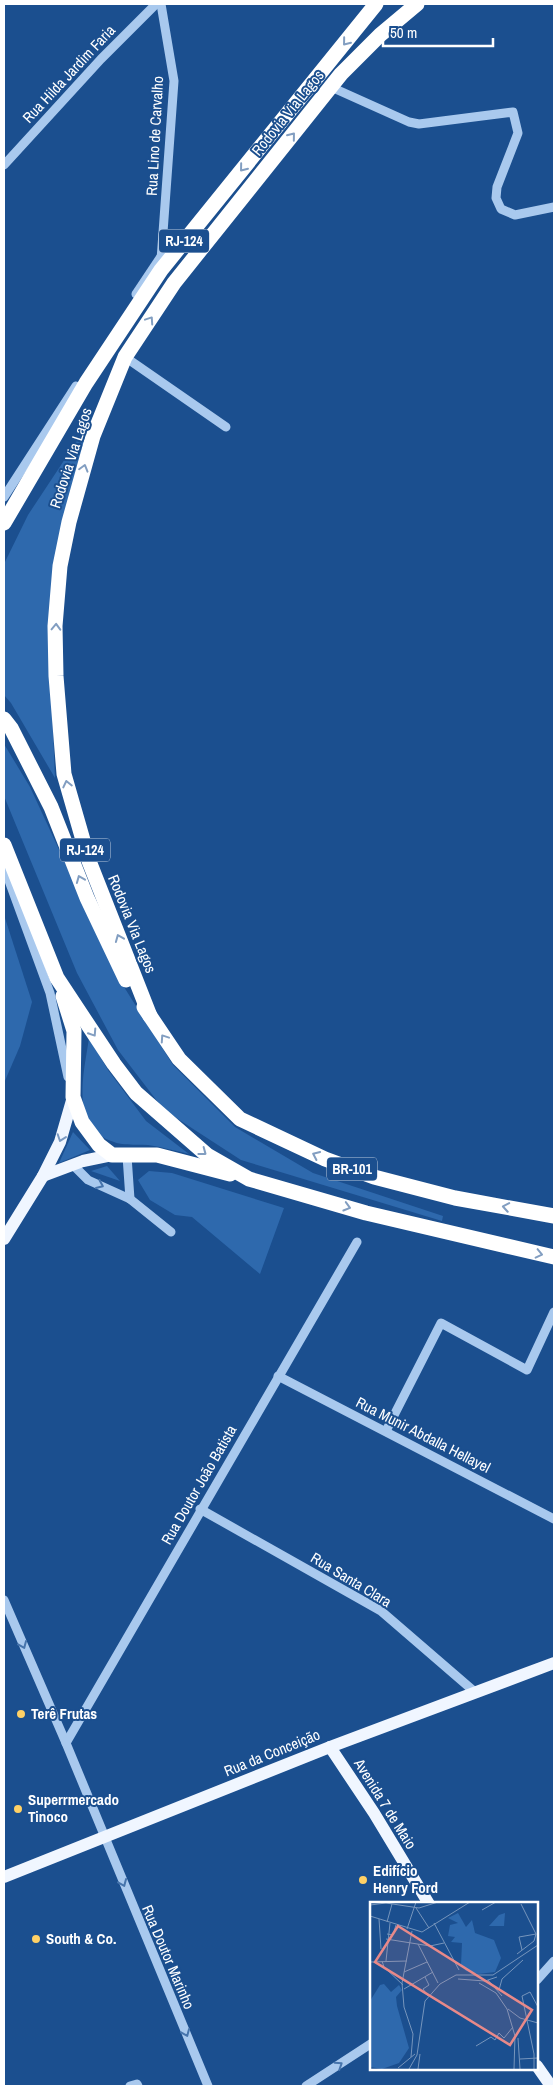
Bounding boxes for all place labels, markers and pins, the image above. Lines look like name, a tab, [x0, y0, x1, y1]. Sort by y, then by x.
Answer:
place label: Terê Frutas	[31, 1703, 97, 1724]
marker: Terê Frutas	[15, 1708, 27, 1720]
place label: Superrmercado Tinoco	[28, 1789, 119, 1827]
marker: Superrmercado Tinoco	[12, 1803, 24, 1815]
place label: Edifício Henry Ford	[373, 1860, 438, 1898]
marker: Edifício Henry Ford	[357, 1874, 369, 1886]
place label: South & Co.	[46, 1928, 116, 1949]
marker: South & Co.	[30, 1933, 42, 1945]

